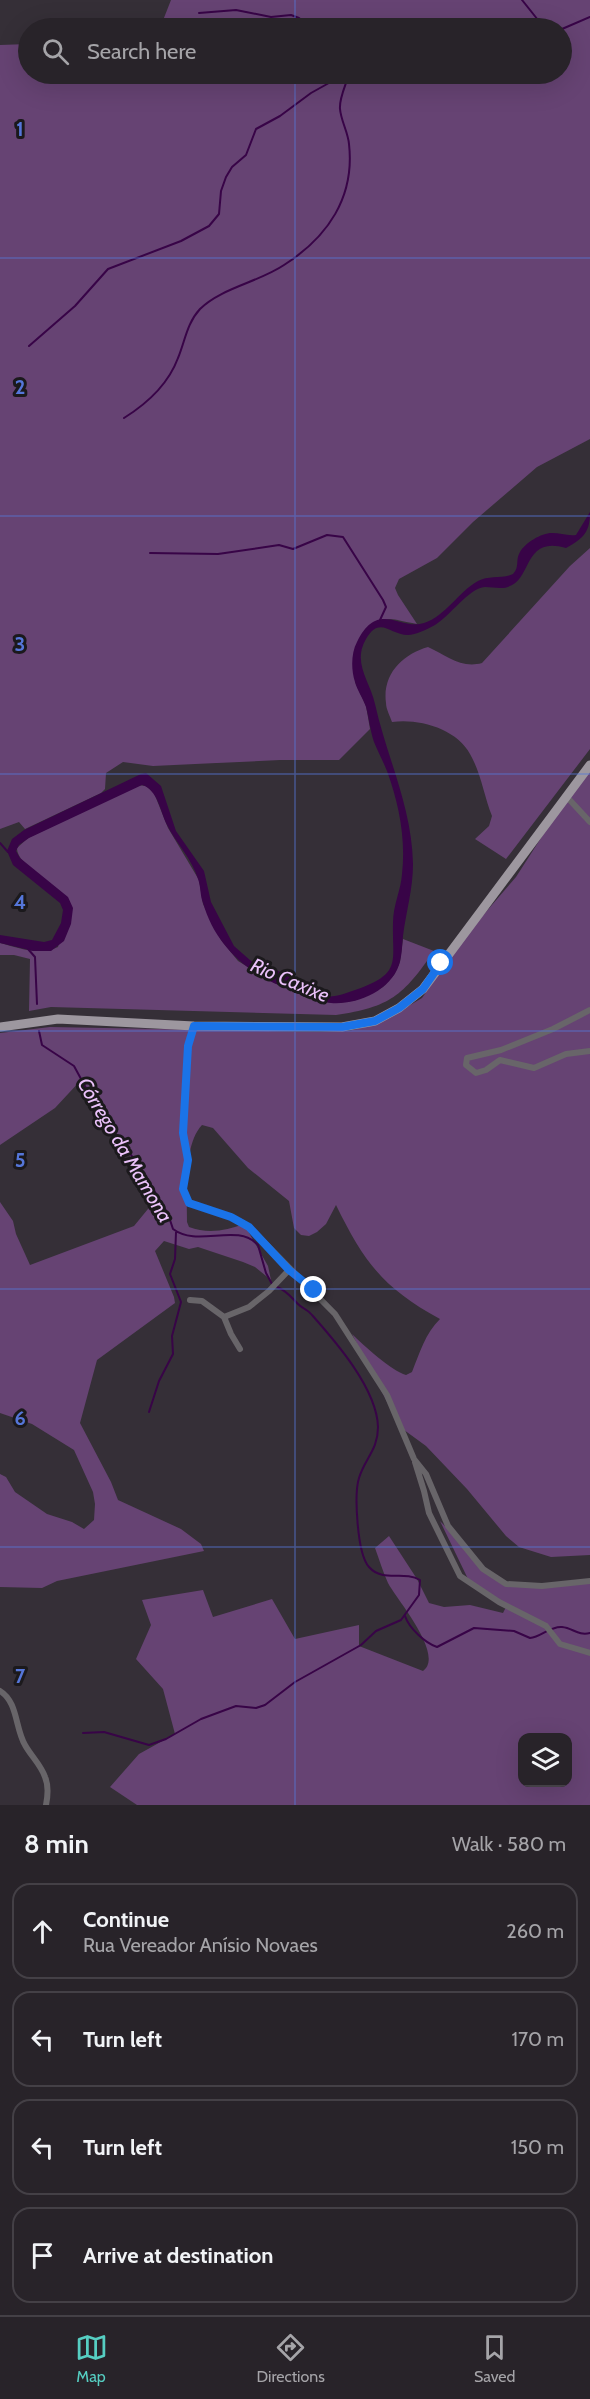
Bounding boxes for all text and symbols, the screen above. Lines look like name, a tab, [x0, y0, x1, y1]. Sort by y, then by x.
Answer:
search box	[18, 18, 572, 84]
icon: search	[39, 35, 72, 68]
text: Search here	[87, 38, 196, 65]
text: 1	[16, 117, 24, 141]
text: 2	[15, 375, 25, 399]
text: 3	[15, 632, 25, 656]
text: 4	[14, 890, 26, 914]
route start	[427, 949, 453, 975]
water label: Rio Caxixe	[247, 953, 333, 1007]
water label: Córrego da Mamona	[72, 1073, 178, 1227]
text: 5	[15, 1148, 25, 1172]
route end	[300, 1276, 326, 1302]
text: 6	[14, 1406, 26, 1430]
text: 7	[15, 1664, 26, 1688]
map controls	[518, 1733, 572, 1787]
button: layers	[518, 1733, 572, 1787]
text: 8 min	[24, 1828, 89, 1860]
text: Walk · 580 m	[452, 1832, 566, 1856]
text: Continue	[83, 1906, 169, 1933]
icon: ahead	[26, 1915, 59, 1948]
text: 260 m	[506, 1919, 564, 1943]
text: Rua Vereador Anísio Novaes	[83, 1933, 318, 1957]
icon: left	[26, 2023, 59, 2056]
text: Turn left	[83, 2026, 162, 2053]
text: 170 m	[512, 2027, 564, 2051]
icon: left	[26, 2131, 59, 2164]
text: Turn left	[83, 2134, 162, 2161]
text: 150 m	[511, 2135, 564, 2159]
icon: arrive	[26, 2239, 59, 2272]
text: Arrive at destination	[83, 2242, 273, 2269]
tab: Map	[75, 2331, 108, 2386]
tab: Directions	[257, 2331, 325, 2386]
tab: Saved	[474, 2331, 515, 2386]

